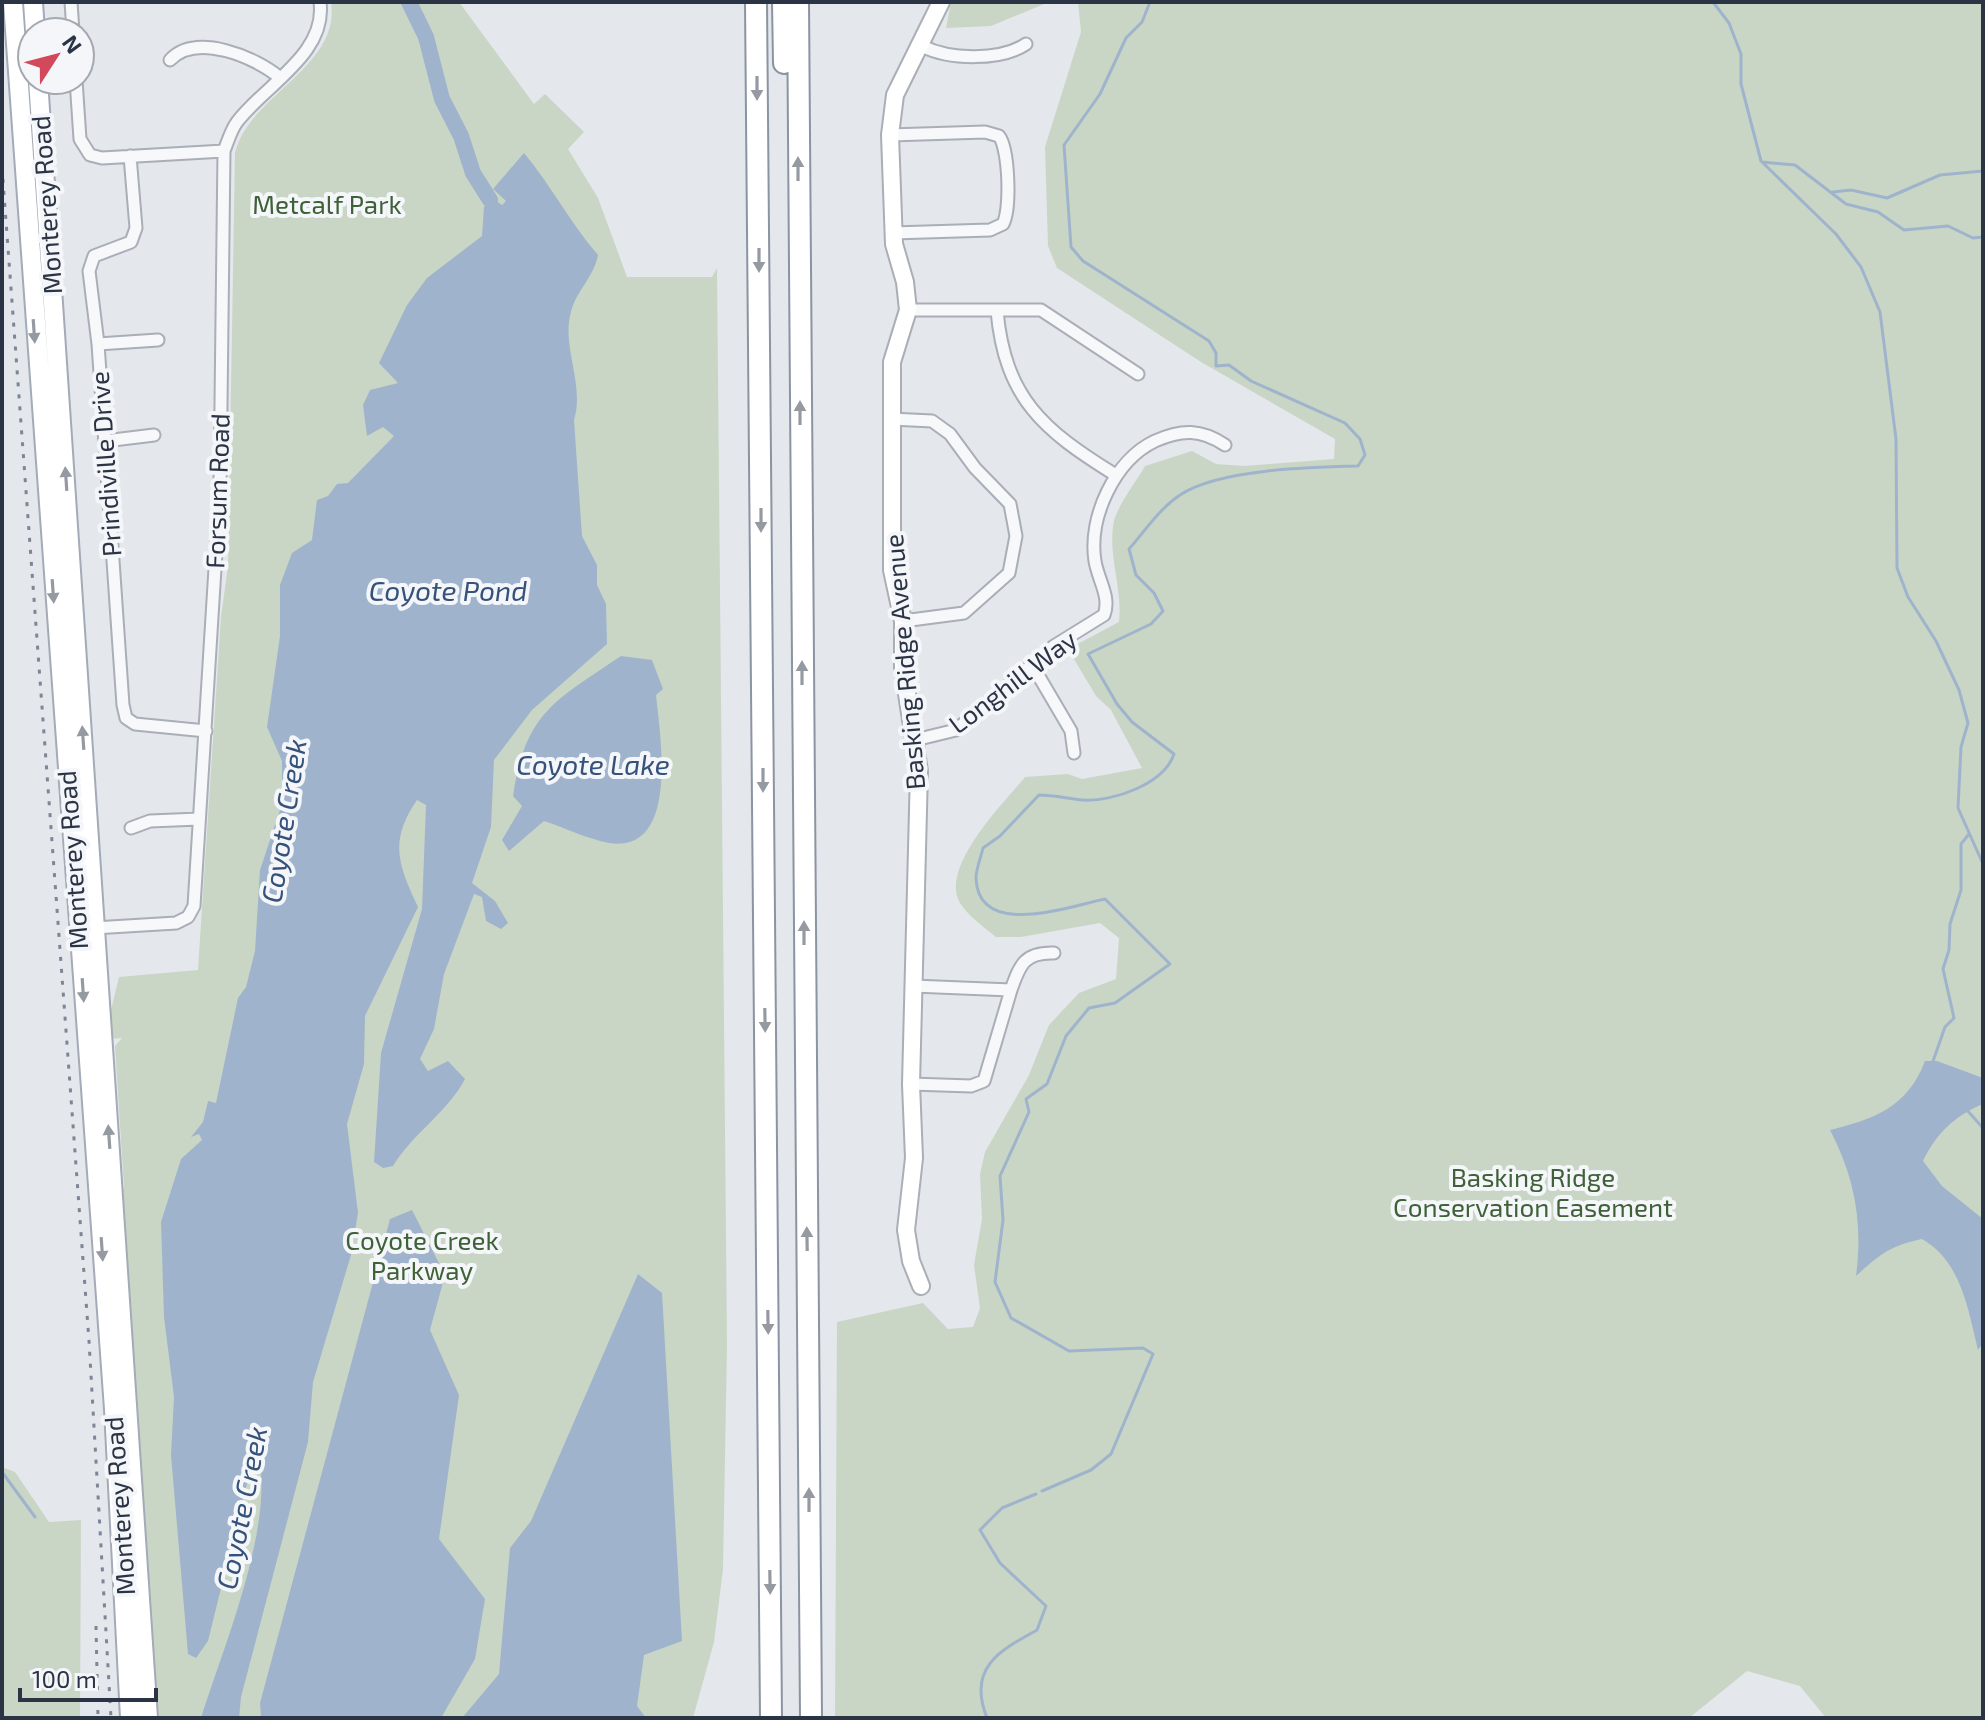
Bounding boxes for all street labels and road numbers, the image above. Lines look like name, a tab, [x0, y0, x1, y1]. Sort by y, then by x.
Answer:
street label: Monterey Road	[24, 115, 67, 296]
street label: Prindiville Drive	[83, 370, 126, 558]
street label: Forsum Road	[198, 413, 235, 569]
street label: Basking Ridge Avenue	[877, 533, 930, 791]
street label: Longhill Way	[942, 623, 1082, 739]
street label: Monterey Road	[50, 770, 93, 951]
street label: Monterey Road	[97, 1416, 140, 1597]

